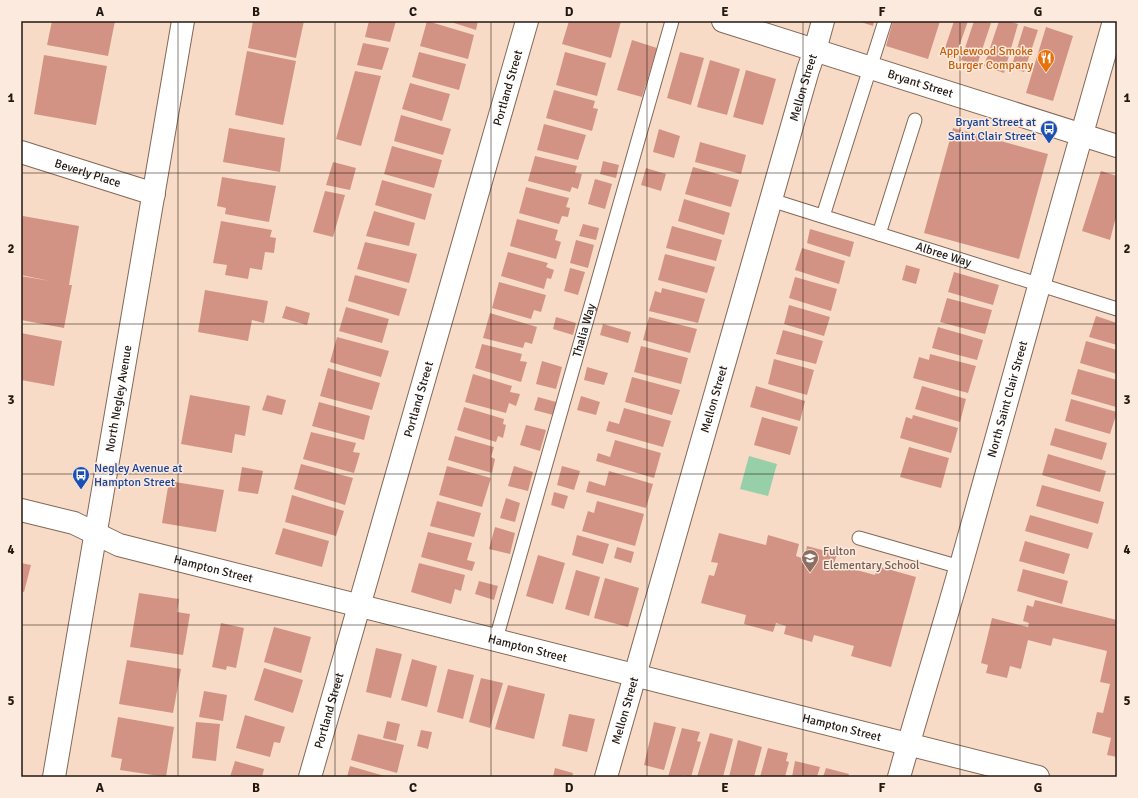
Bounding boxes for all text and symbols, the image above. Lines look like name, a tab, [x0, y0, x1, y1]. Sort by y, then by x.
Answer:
text: A	[96, 4, 105, 20]
text: B	[252, 4, 260, 20]
text: C	[409, 4, 417, 20]
text: D	[565, 4, 574, 20]
text: E	[721, 4, 729, 20]
text: F	[879, 4, 886, 20]
text: G	[1034, 4, 1042, 20]
place label: Applewood Smoke Burger Company	[939, 44, 1033, 73]
street label: Portland Street	[490, 48, 526, 127]
restaurant icon: Applewood Smoke Burger Company	[1036, 48, 1056, 73]
street label: Mellon Street	[786, 52, 820, 123]
street label: Bryant Street	[886, 66, 955, 101]
text: 1	[7, 90, 15, 106]
text: 1	[1123, 90, 1131, 106]
place label: Bryant Street at Saint Clair Street	[948, 115, 1036, 144]
bus stop icon: Bryant Street at Saint Clair Street	[1039, 119, 1059, 144]
street label: Beverly Place	[53, 156, 123, 191]
street label: Albree Way	[914, 239, 974, 270]
text: 2	[7, 241, 15, 257]
text: 2	[1123, 241, 1131, 257]
street label: Thalia Way	[569, 301, 599, 359]
street label: North Saint Clair Street	[984, 339, 1031, 459]
street label: North Negley Avenue	[102, 344, 135, 453]
street label: Portland Street	[400, 360, 436, 439]
street label: Mellon Street	[697, 364, 731, 434]
text: 3	[7, 392, 15, 408]
text: 3	[1123, 392, 1131, 408]
place label: Negley Avenue at Hampton Street	[94, 461, 182, 490]
bus stop icon: Negley Avenue at Hampton Street	[71, 465, 91, 490]
text: 4	[7, 542, 15, 558]
text: 4	[1123, 542, 1131, 558]
place label: Fulton Elementary School	[823, 544, 920, 573]
school or university icon: Fulton Elementary School	[800, 548, 820, 573]
street label: Hampton Street	[172, 552, 254, 586]
street label: Hampton Street	[486, 631, 569, 665]
street label: Portland Street	[311, 671, 347, 750]
street label: Mellon Street	[608, 675, 642, 746]
text: 5	[7, 693, 15, 709]
text: 5	[1123, 693, 1131, 709]
street label: Hampton Street	[801, 710, 883, 745]
text: A	[96, 780, 105, 796]
text: B	[252, 780, 260, 796]
text: C	[409, 780, 417, 796]
text: D	[565, 780, 574, 796]
text: E	[721, 780, 729, 796]
text: F	[879, 780, 886, 796]
text: G	[1034, 780, 1042, 796]

